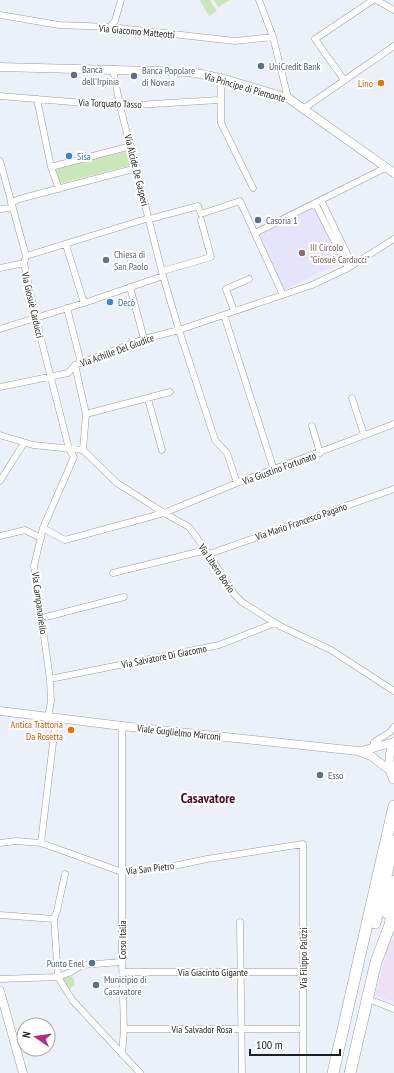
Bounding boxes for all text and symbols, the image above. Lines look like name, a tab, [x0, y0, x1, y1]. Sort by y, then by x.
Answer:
street label: Via Giacomo Matteotti	[97, 22, 176, 41]
place label: UniCredit Bank	[269, 60, 321, 73]
marker: UniCredit Bank	[256, 61, 266, 71]
place label: Banca dell'Irpinia	[82, 63, 119, 88]
place label: Banca Popolare di Novara	[142, 64, 195, 89]
street label: Via Principe di Piemonte	[202, 69, 287, 105]
marker: Banca dell'Irpinia	[69, 70, 79, 80]
marker: Banca Popolare di Novara	[129, 71, 139, 81]
place label: Lino	[358, 77, 373, 90]
marker: Lino	[376, 78, 386, 88]
street label: Via Torquato Tasso	[77, 96, 142, 111]
street label: Via Alcide De Gasperi	[121, 132, 152, 207]
place label: Sisa	[77, 150, 91, 163]
marker: Sisa	[64, 151, 74, 161]
place label: Casoria 1	[266, 214, 298, 227]
marker: Casoria 1	[253, 215, 263, 225]
place label: III Circolo "Giosuè Carducci"	[310, 241, 370, 266]
place label: Chiesa di San Paolo	[114, 248, 148, 273]
marker: III Circolo "Giosuè Carducci"	[297, 248, 307, 258]
marker: Chiesa di San Paolo	[101, 255, 111, 265]
street label: Via Giosuè Carducci	[18, 270, 46, 339]
place label: Decò	[118, 296, 135, 309]
marker: Decò	[105, 297, 115, 307]
street label: Via Achille Del Giudice	[78, 331, 156, 370]
street label: Via Giustino Fortunato	[240, 449, 318, 488]
street label: Via Mario Francesco Pagano	[253, 500, 349, 544]
street label: Via Libero Bovio	[195, 541, 238, 595]
street label: Via Campanariello	[29, 570, 50, 635]
street label: Via Salvatore Di Giacomo	[119, 642, 208, 671]
place label: Antica Trattoria Da Rosetta	[11, 718, 63, 743]
street label: Viale Guglielmo Marconi	[135, 722, 222, 743]
marker: Antica Trattoria Da Rosetta	[66, 725, 76, 735]
place label: Esso	[328, 769, 343, 782]
marker: Esso	[315, 770, 325, 780]
district label: Casavatore	[181, 789, 235, 807]
street label: Via San Pietro	[124, 859, 175, 878]
street label: Corso Italia	[116, 921, 129, 959]
street label: Via Filippo Palizzi	[297, 928, 310, 989]
place label: Punto Enel	[47, 957, 85, 970]
marker: Punto Enel	[87, 958, 97, 968]
street label: Via Giacinto Gigante	[177, 966, 248, 979]
place label: Municipio di Casavatore	[104, 973, 146, 998]
marker: Municipio di Casavatore	[91, 980, 101, 990]
north arrow	[16, 1017, 56, 1057]
street label: Via Salvador Rosa	[170, 1023, 233, 1036]
text: N	[19, 1030, 34, 1039]
scale bar	[250, 1031, 340, 1057]
text: 100 m	[256, 1037, 283, 1052]

